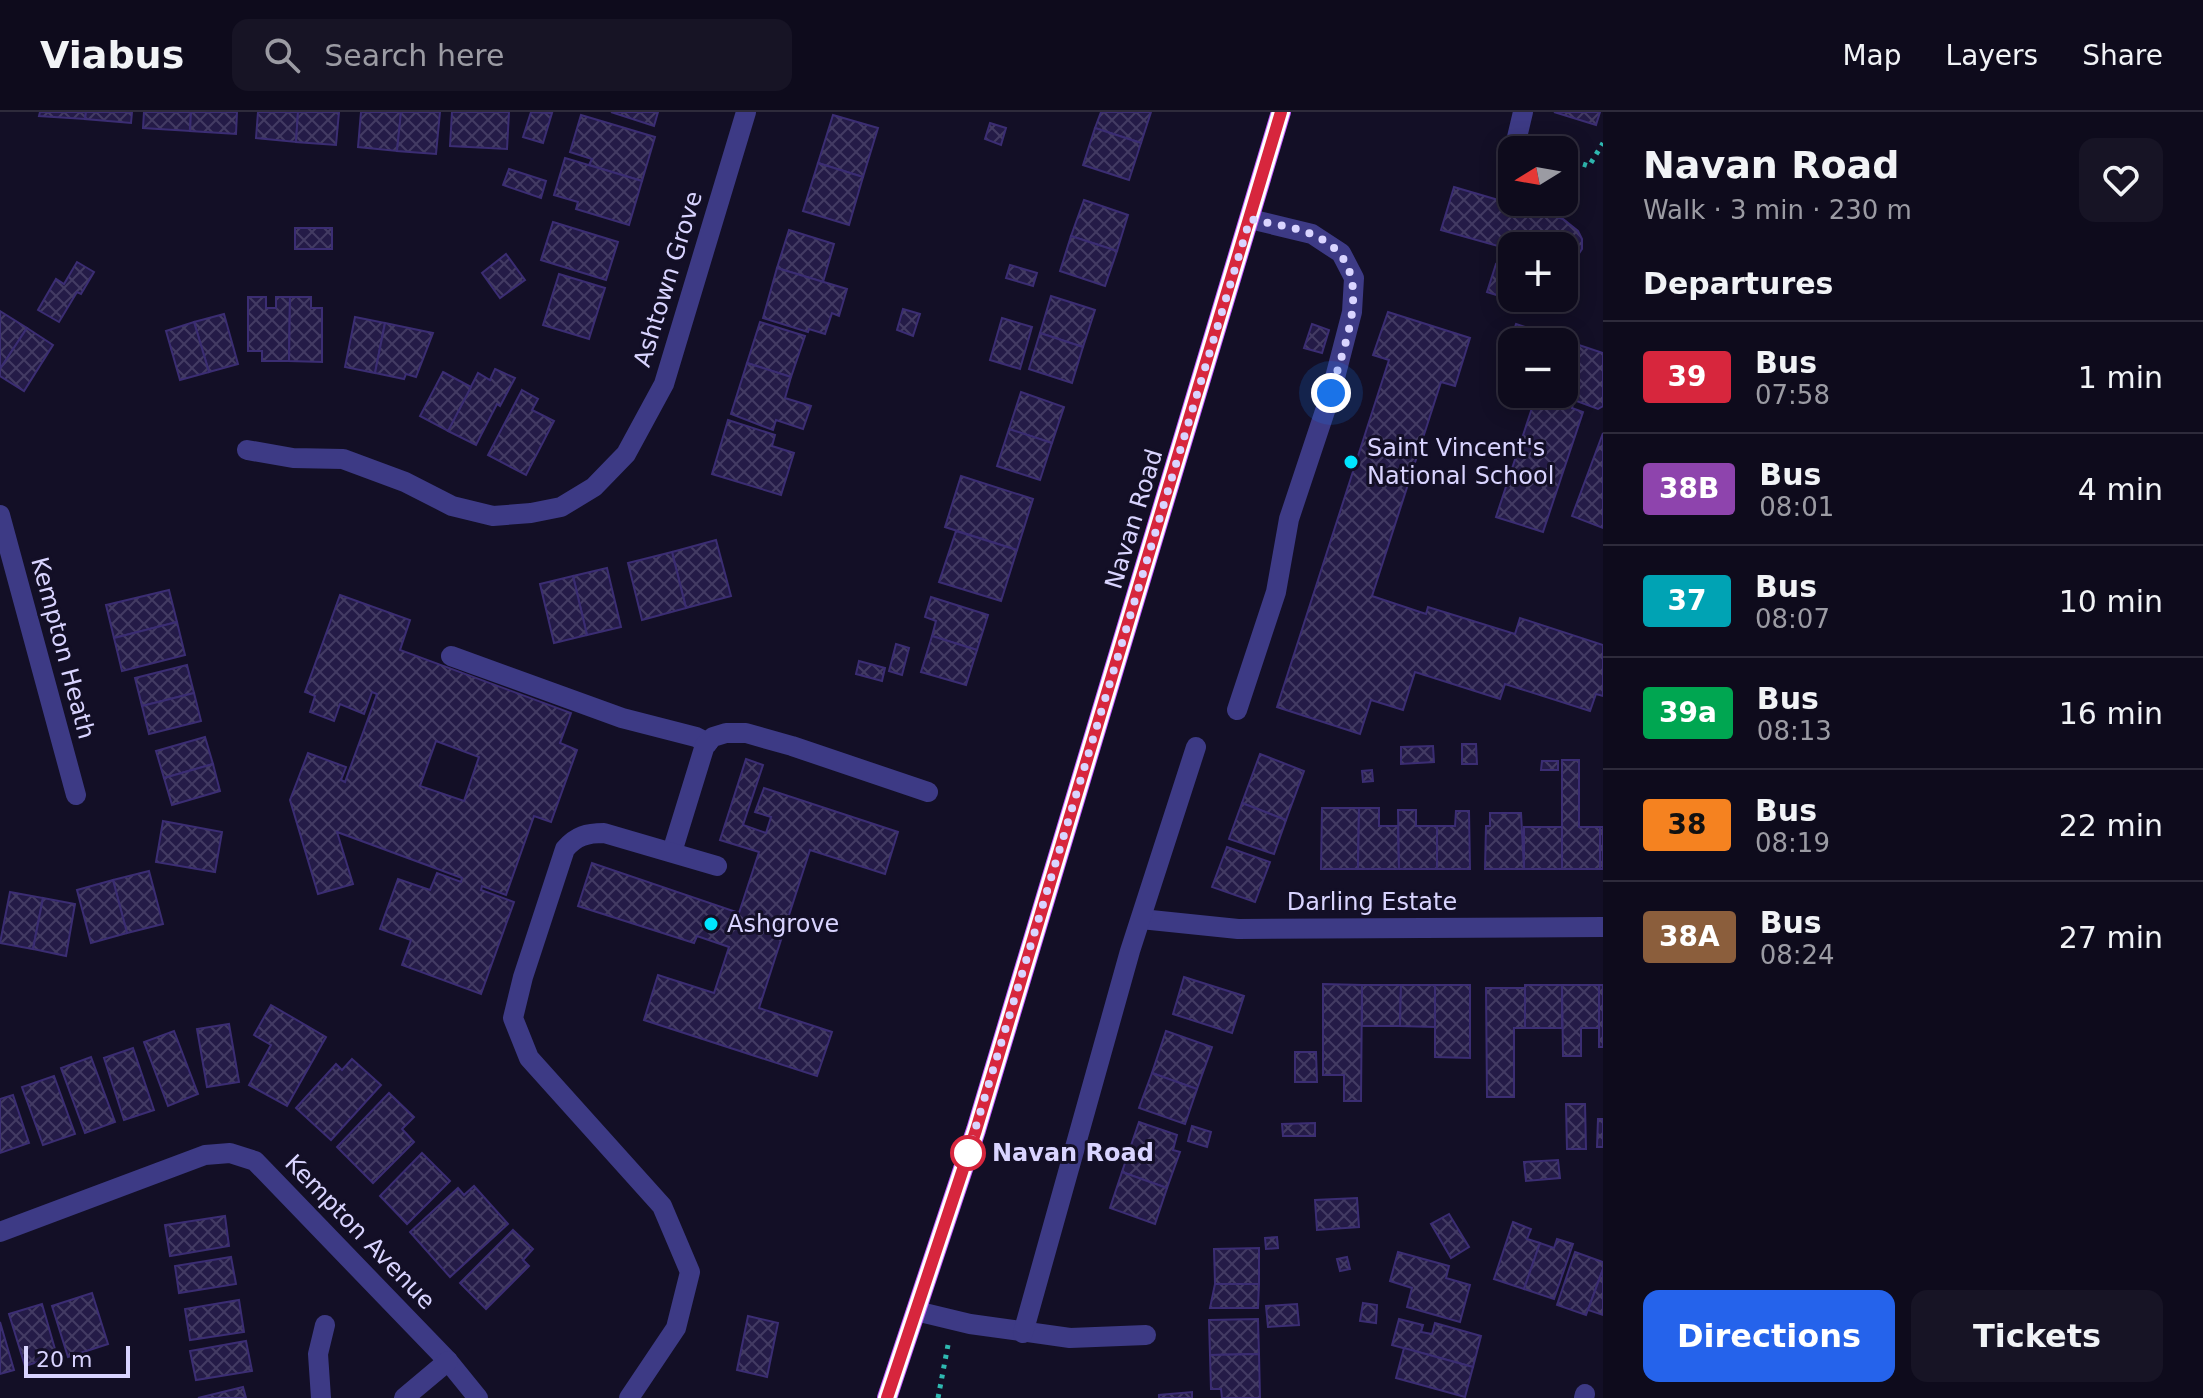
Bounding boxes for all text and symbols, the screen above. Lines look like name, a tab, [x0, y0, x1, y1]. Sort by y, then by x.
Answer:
search box	[232, 19, 792, 91]
text: Viabus	[40, 33, 184, 77]
icon: search	[260, 33, 304, 77]
text: Search here	[324, 38, 505, 73]
text: Map	[1842, 39, 1902, 72]
text: Layers	[1946, 39, 2038, 72]
text: Share	[2082, 39, 2163, 72]
north arrow	[1498, 136, 1578, 216]
map controls	[1498, 136, 1578, 408]
button: heart	[2079, 138, 2163, 222]
text: Navan Road	[1643, 143, 1899, 187]
street label: Ashtown Grove	[628, 188, 708, 370]
text: Walk · 3 min · 230 m	[1643, 195, 1912, 225]
button: +	[1498, 232, 1578, 312]
text: Departures	[1643, 266, 1833, 301]
button: −	[1498, 328, 1578, 408]
text: Bus	[1755, 345, 1817, 380]
text: 39	[1668, 360, 1706, 393]
text: 1 min	[2078, 360, 2163, 395]
your location	[1311, 373, 1351, 413]
text: 07:58	[1755, 380, 1830, 410]
place label: Saint Vincent's National School	[1367, 434, 1554, 490]
street label: Navan Road	[1099, 446, 1169, 592]
marker: Saint Vincent's National School	[1342, 453, 1360, 471]
text: Bus	[1759, 457, 1821, 492]
text: 38B	[1659, 472, 1719, 505]
text: 4 min	[2078, 472, 2163, 507]
text: 08:01	[1759, 492, 1834, 522]
street label: Kempton Heath	[25, 554, 101, 742]
text: Bus	[1755, 569, 1817, 604]
text: 37	[1668, 584, 1706, 617]
text: 10 min	[2059, 584, 2163, 619]
text: 08:07	[1755, 604, 1830, 634]
text: Bus	[1757, 681, 1819, 716]
text: 39a	[1659, 696, 1717, 729]
text: 16 min	[2059, 696, 2163, 731]
text: 08:13	[1757, 716, 1832, 746]
text: Bus	[1755, 793, 1817, 828]
text: 38	[1668, 808, 1706, 841]
text: 22 min	[2059, 808, 2163, 843]
text: 08:19	[1755, 828, 1830, 858]
street label: Darling Estate	[1287, 888, 1457, 916]
text: Bus	[1760, 905, 1822, 940]
place label: Ashgrove	[727, 910, 839, 938]
marker: Ashgrove	[702, 915, 720, 933]
text: 38A	[1659, 920, 1720, 953]
text: 27 min	[2059, 920, 2163, 955]
text: 08:24	[1760, 940, 1835, 970]
marker: Navan Road	[951, 1136, 985, 1170]
place label: Navan Road	[992, 1139, 1154, 1167]
street label: Kempton Avenue	[279, 1149, 441, 1315]
button: Directions	[1643, 1290, 1895, 1382]
button: Tickets	[1911, 1290, 2163, 1382]
scale bar	[24, 1342, 130, 1378]
text: 20 m	[36, 1347, 92, 1372]

